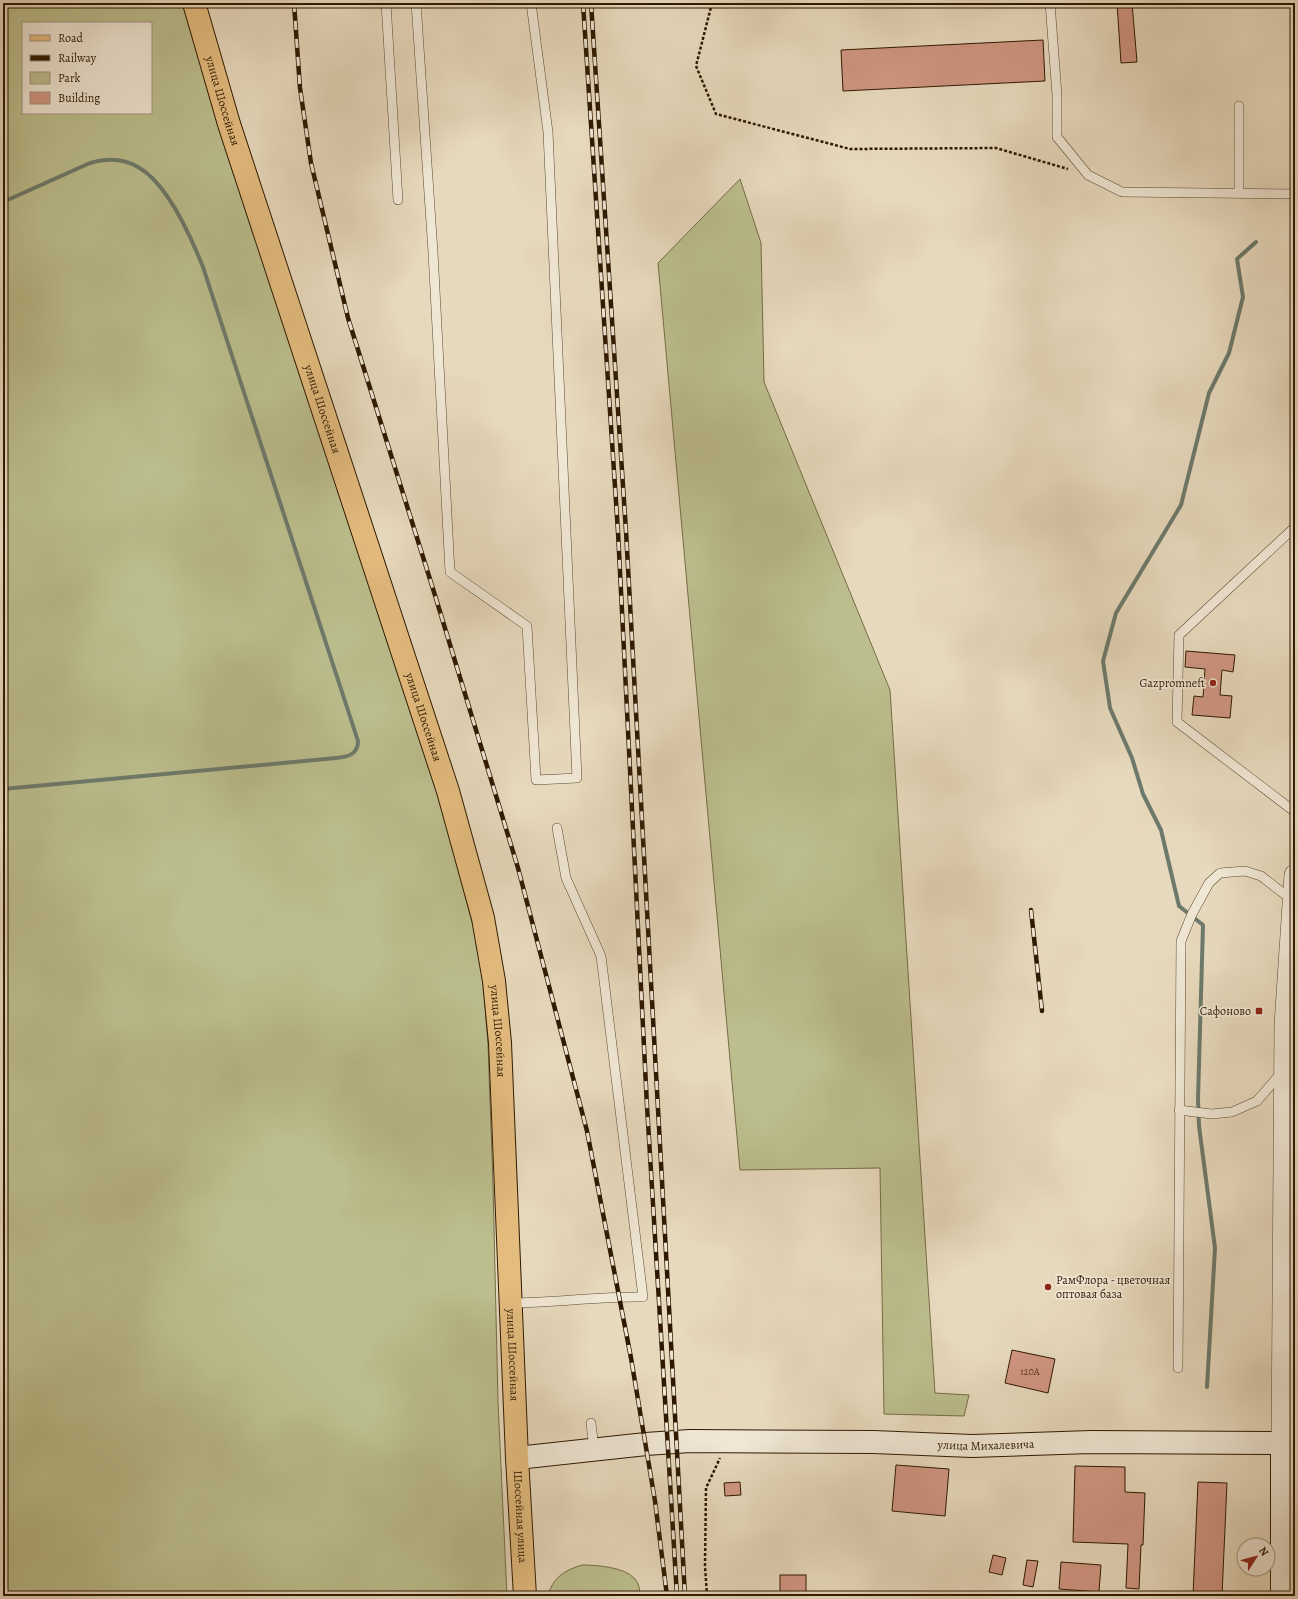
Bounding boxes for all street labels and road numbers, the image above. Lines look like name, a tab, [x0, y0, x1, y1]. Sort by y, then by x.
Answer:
street label: улица Шоссейная	[202, 53, 244, 148]
street label: улица Шоссейная	[300, 362, 345, 456]
street label: улица Шоссейная	[401, 669, 446, 764]
street label: улица Шоссейная	[486, 983, 509, 1078]
street label: улица Шоссейная	[503, 1307, 523, 1402]
street label: улица Михалевича	[936, 1436, 1035, 1454]
street label: Шоссейная улица	[510, 1470, 531, 1564]

